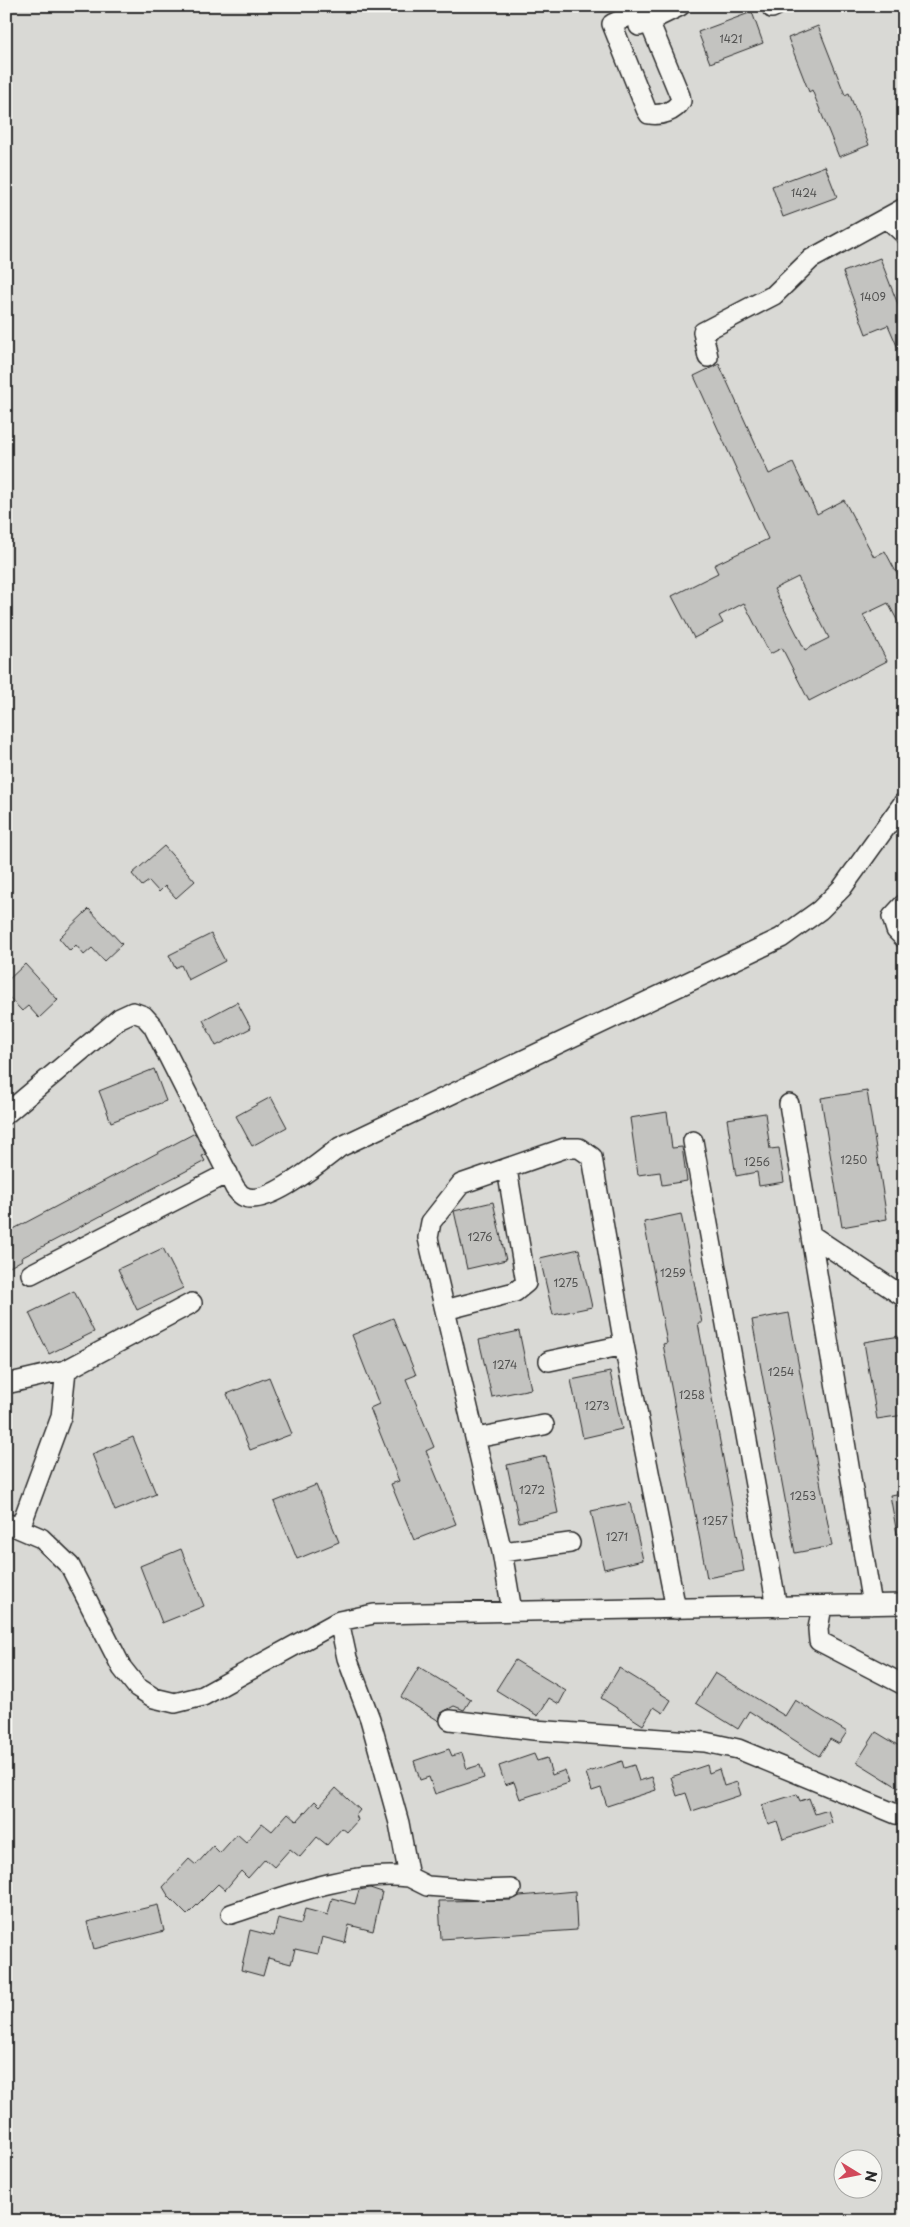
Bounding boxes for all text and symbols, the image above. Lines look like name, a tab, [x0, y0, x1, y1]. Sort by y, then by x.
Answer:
house number: 1421	[719, 30, 743, 47]
house number: 1424	[791, 184, 817, 201]
house number: 1409	[860, 288, 886, 305]
house number: 1250	[841, 1151, 867, 1168]
house number: 1256	[744, 1153, 770, 1170]
house number: 1276	[468, 1228, 492, 1245]
house number: 1259	[660, 1264, 686, 1281]
house number: 1275	[554, 1274, 578, 1291]
house number: 1274	[493, 1356, 517, 1373]
house number: 1254	[768, 1363, 794, 1380]
house number: 1258	[679, 1386, 705, 1403]
house number: 1273	[584, 1397, 610, 1414]
house number: 1272	[519, 1481, 545, 1498]
house number: 1253	[790, 1487, 816, 1504]
house number: 1257	[702, 1512, 728, 1529]
house number: 1271	[606, 1528, 628, 1545]
north arrow	[832, 2150, 882, 2200]
text: N	[860, 2169, 883, 2184]

